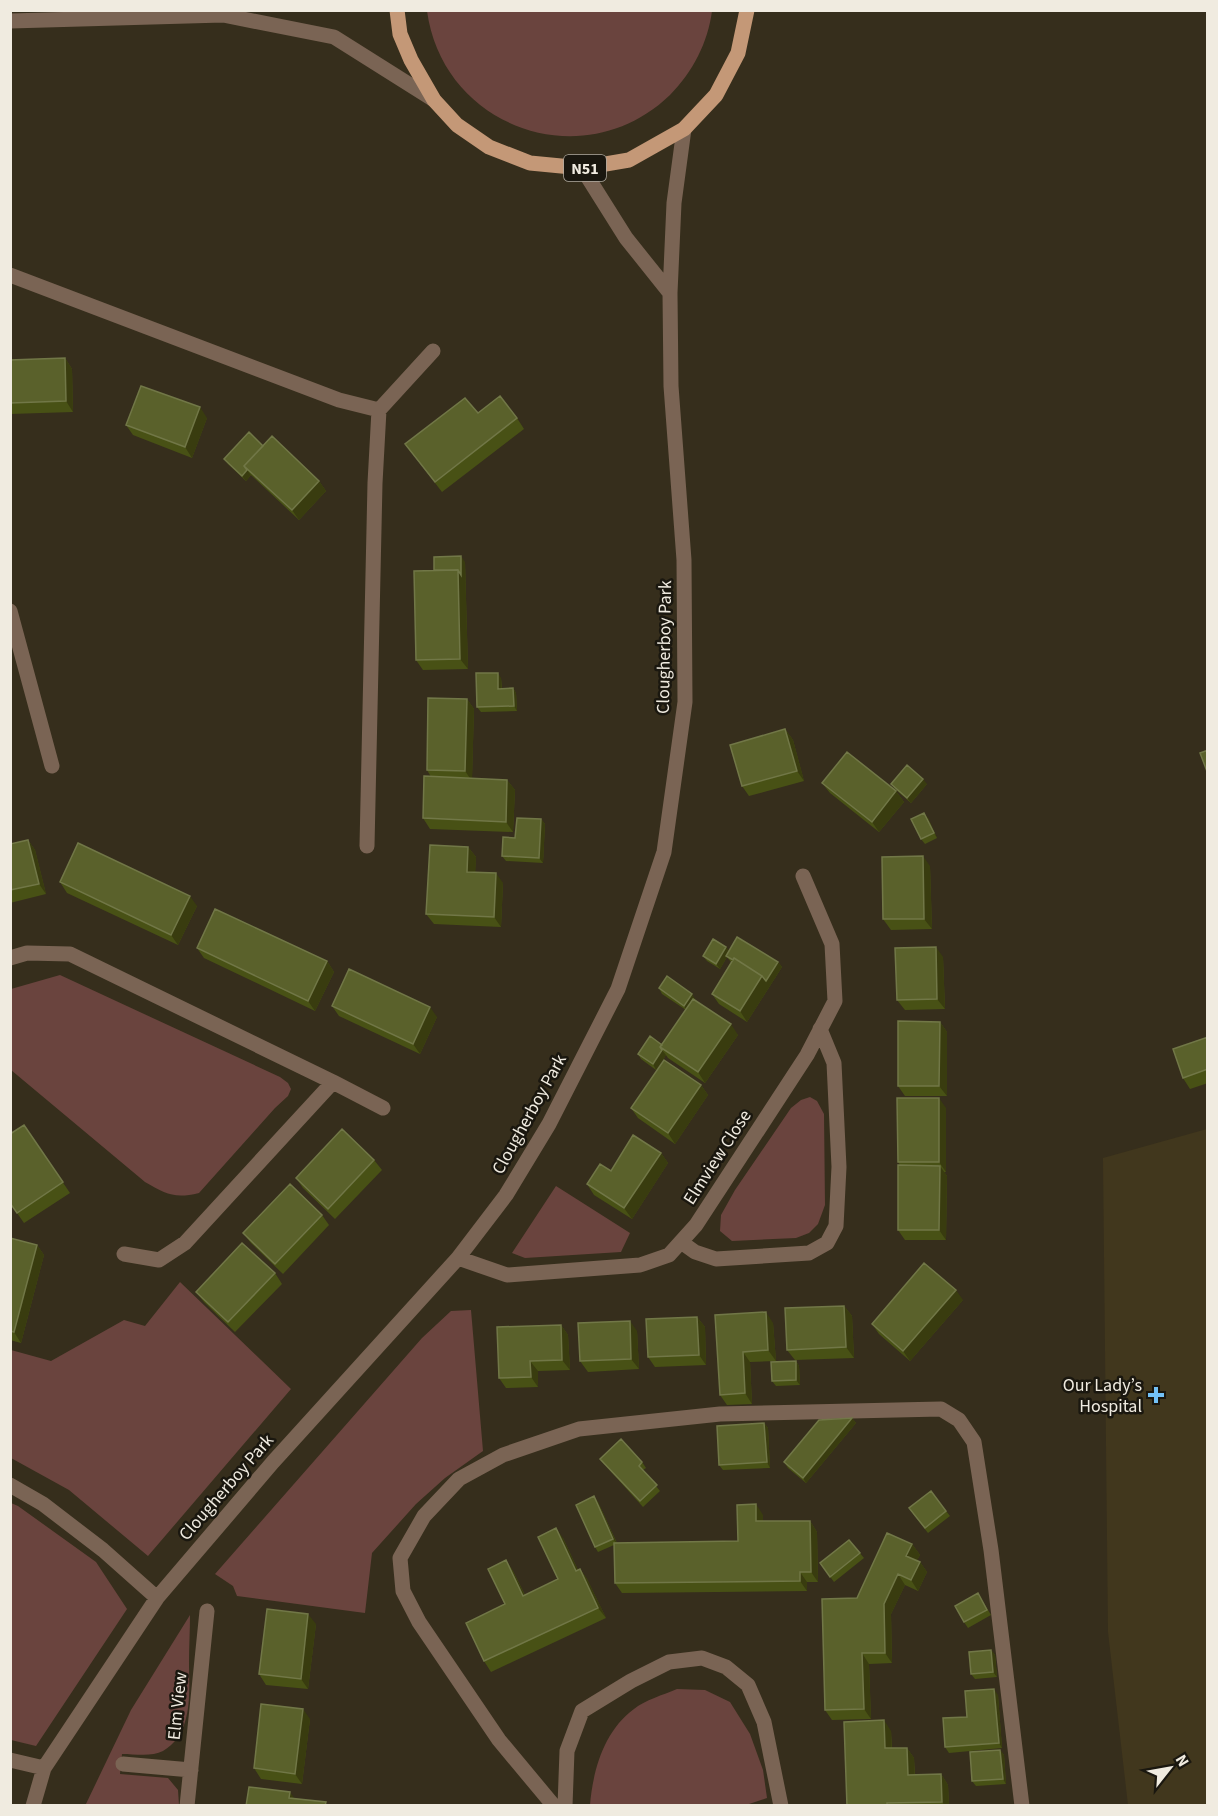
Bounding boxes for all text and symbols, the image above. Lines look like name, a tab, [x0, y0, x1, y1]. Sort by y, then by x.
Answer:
road number: N51	[564, 155, 606, 181]
street label: Clougherboy Park	[651, 580, 678, 714]
street label: Clougherboy Park	[486, 1050, 573, 1179]
street label: Elmview Close	[677, 1105, 757, 1210]
place label: Our Lady’s Hospital	[1063, 1373, 1142, 1419]
marker: Our Lady’s Hospital	[1147, 1386, 1165, 1404]
street label: Clougherboy Park	[173, 1429, 280, 1546]
street label: Elm View	[161, 1671, 194, 1741]
north arrow	[1140, 1738, 1200, 1798]
text: N	[1170, 1751, 1194, 1771]

